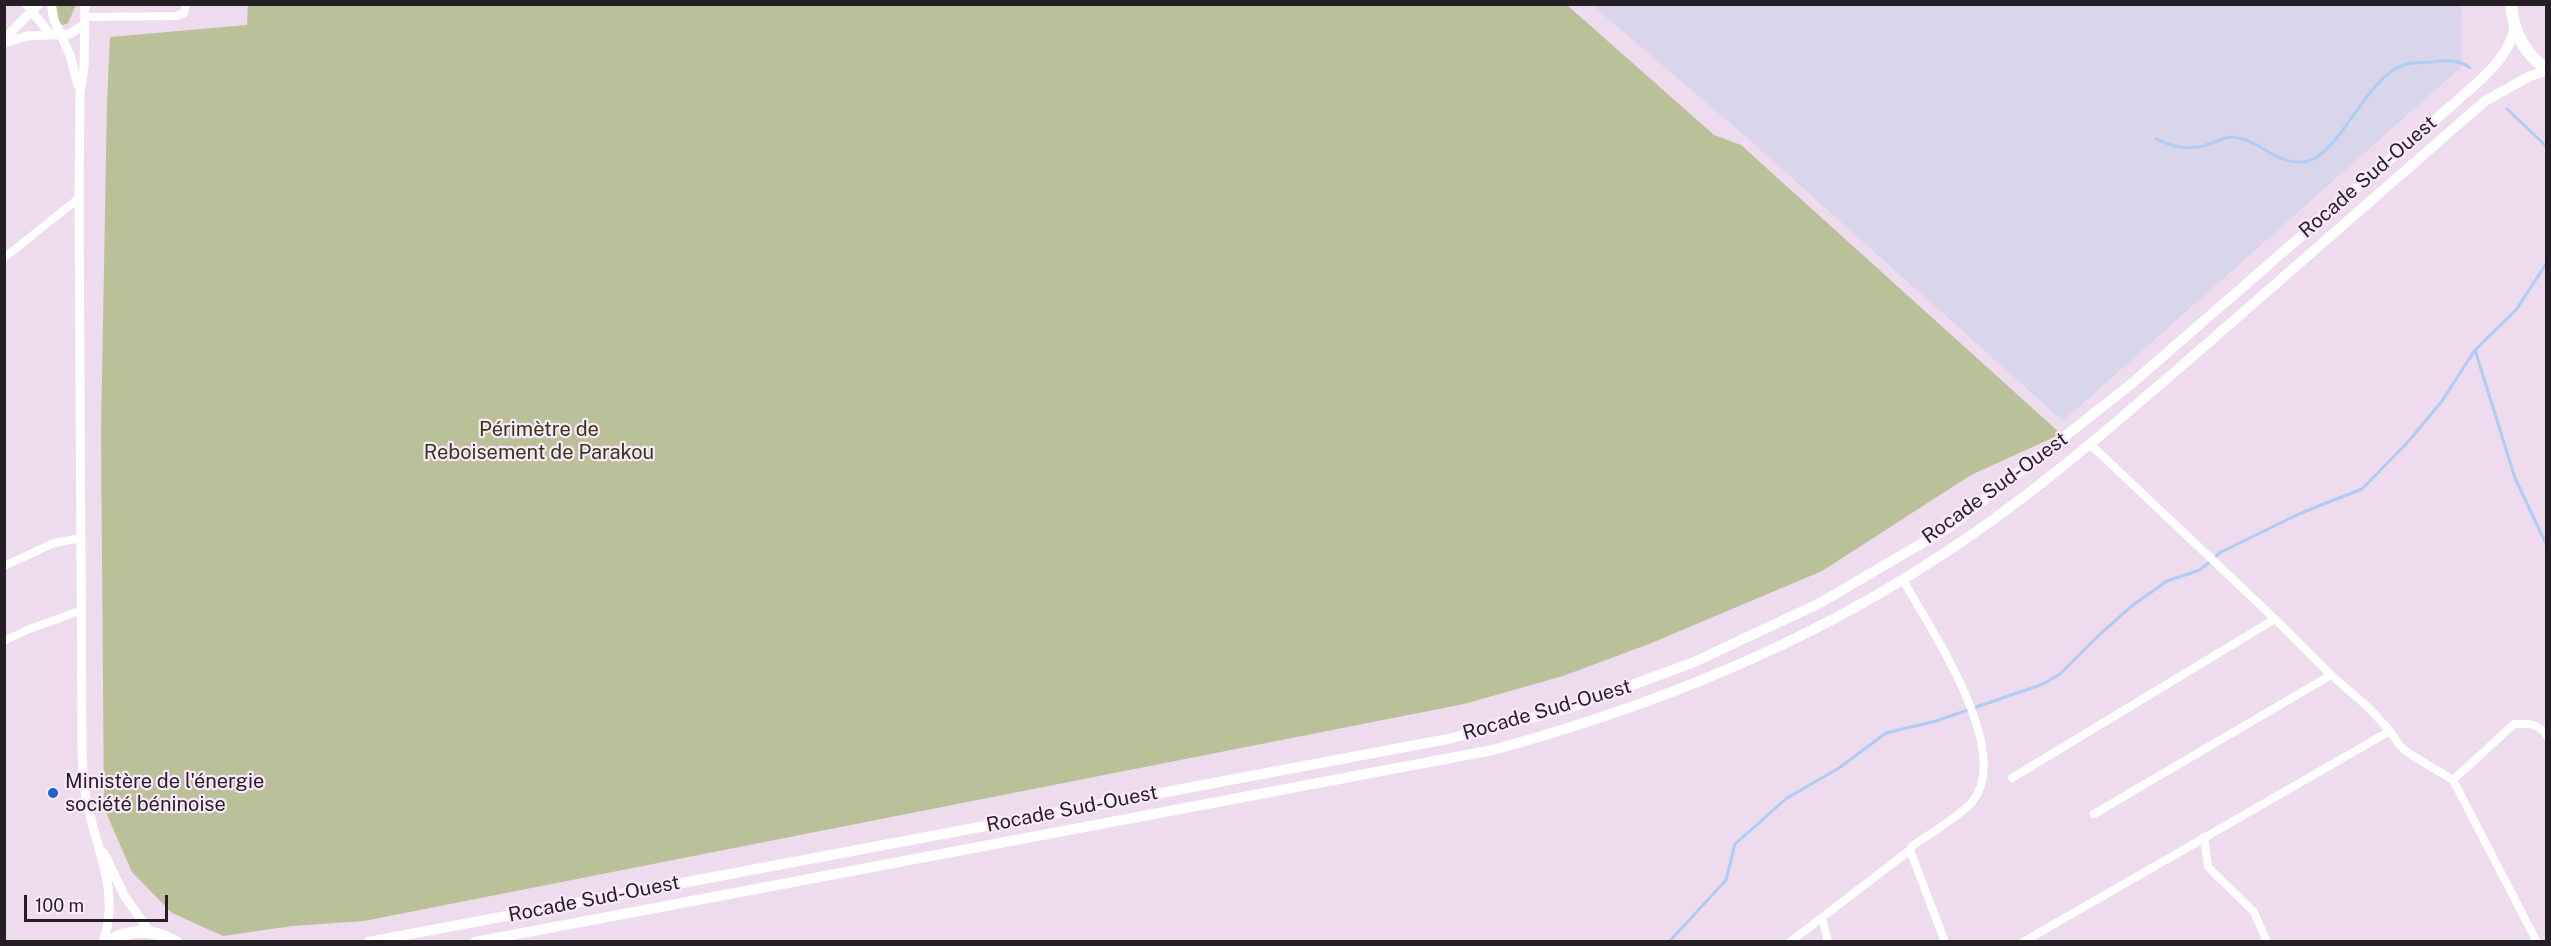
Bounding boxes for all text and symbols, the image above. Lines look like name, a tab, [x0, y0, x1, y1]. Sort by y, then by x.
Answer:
street label: Rocade Sud-Ouest	[2294, 111, 2442, 243]
park label: Périmètre de Reboisement de Parakou	[424, 418, 654, 465]
street label: Rocade Sud-Ouest	[1918, 427, 2072, 549]
street label: Rocade Sud-Ouest	[1460, 674, 1634, 746]
place label: Ministère de l'énergie société béninoise	[65, 770, 264, 817]
street label: Rocade Sud-Ouest	[984, 781, 1160, 837]
marker: Ministère de l'énergie société béninoise	[46, 786, 60, 800]
street label: Rocade Sud-Ouest	[506, 871, 682, 927]
scale bar	[27, 883, 171, 921]
text: 100 m	[35, 895, 84, 916]

